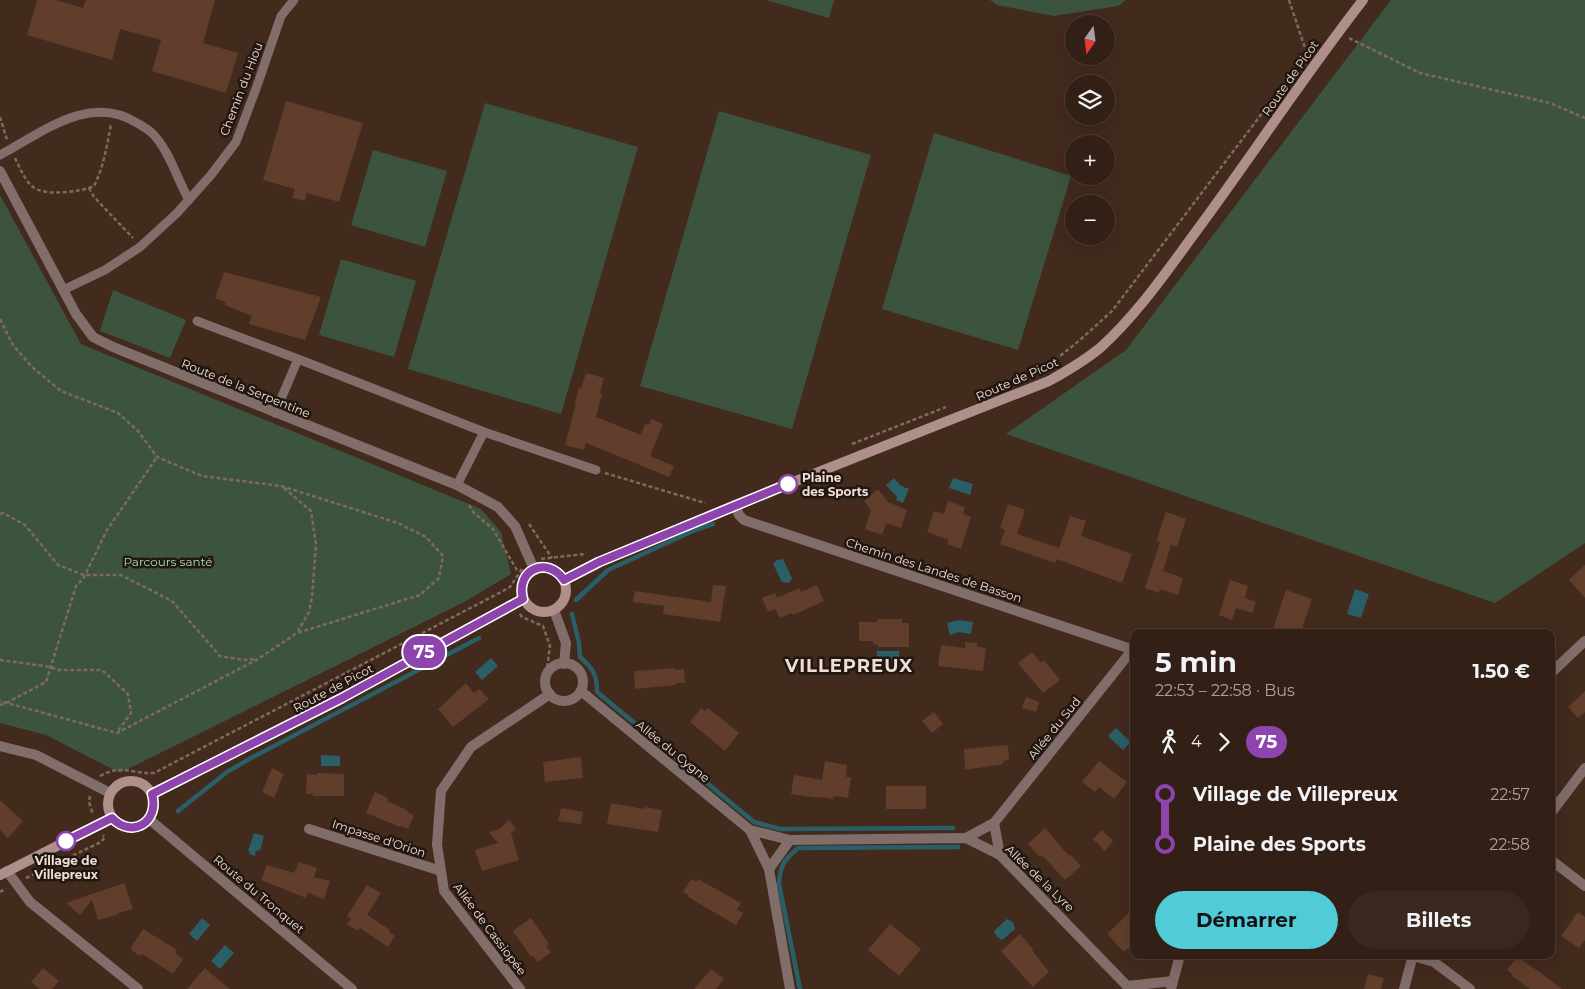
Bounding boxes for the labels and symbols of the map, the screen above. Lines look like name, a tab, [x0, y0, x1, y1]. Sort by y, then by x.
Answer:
north arrow	[1065, 15, 1115, 65]
street label: Route de Picot	[1258, 37, 1322, 119]
street label: Chemin du Hiou	[216, 40, 266, 138]
street label: Route de Picot	[973, 354, 1061, 404]
street label: Route de la Serpentine	[179, 355, 313, 421]
place label: Plaine des Sports	[802, 470, 869, 499]
marker: Plaine des Sports	[778, 474, 798, 494]
street label: Chemin des Landes de Basson	[844, 534, 1024, 606]
park label: Parcours santé	[123, 554, 213, 569]
line badge: 75	[402, 636, 446, 668]
district label: VILLEPREUX	[784, 655, 913, 677]
street label: Route de Picot	[290, 660, 376, 715]
street label: Allée du Sud	[1024, 694, 1084, 762]
street label: Allée du Cygne	[633, 717, 713, 785]
street label: Impasse d'Orion	[330, 816, 428, 860]
marker: Village de Villepreux	[56, 831, 76, 851]
street label: Allée de la Lyre	[1002, 841, 1078, 915]
street label: Route du Tronquet	[211, 852, 308, 936]
place label: Village de Villepreux	[33, 853, 99, 882]
street label: Allée de Cassiopée	[450, 880, 530, 978]

